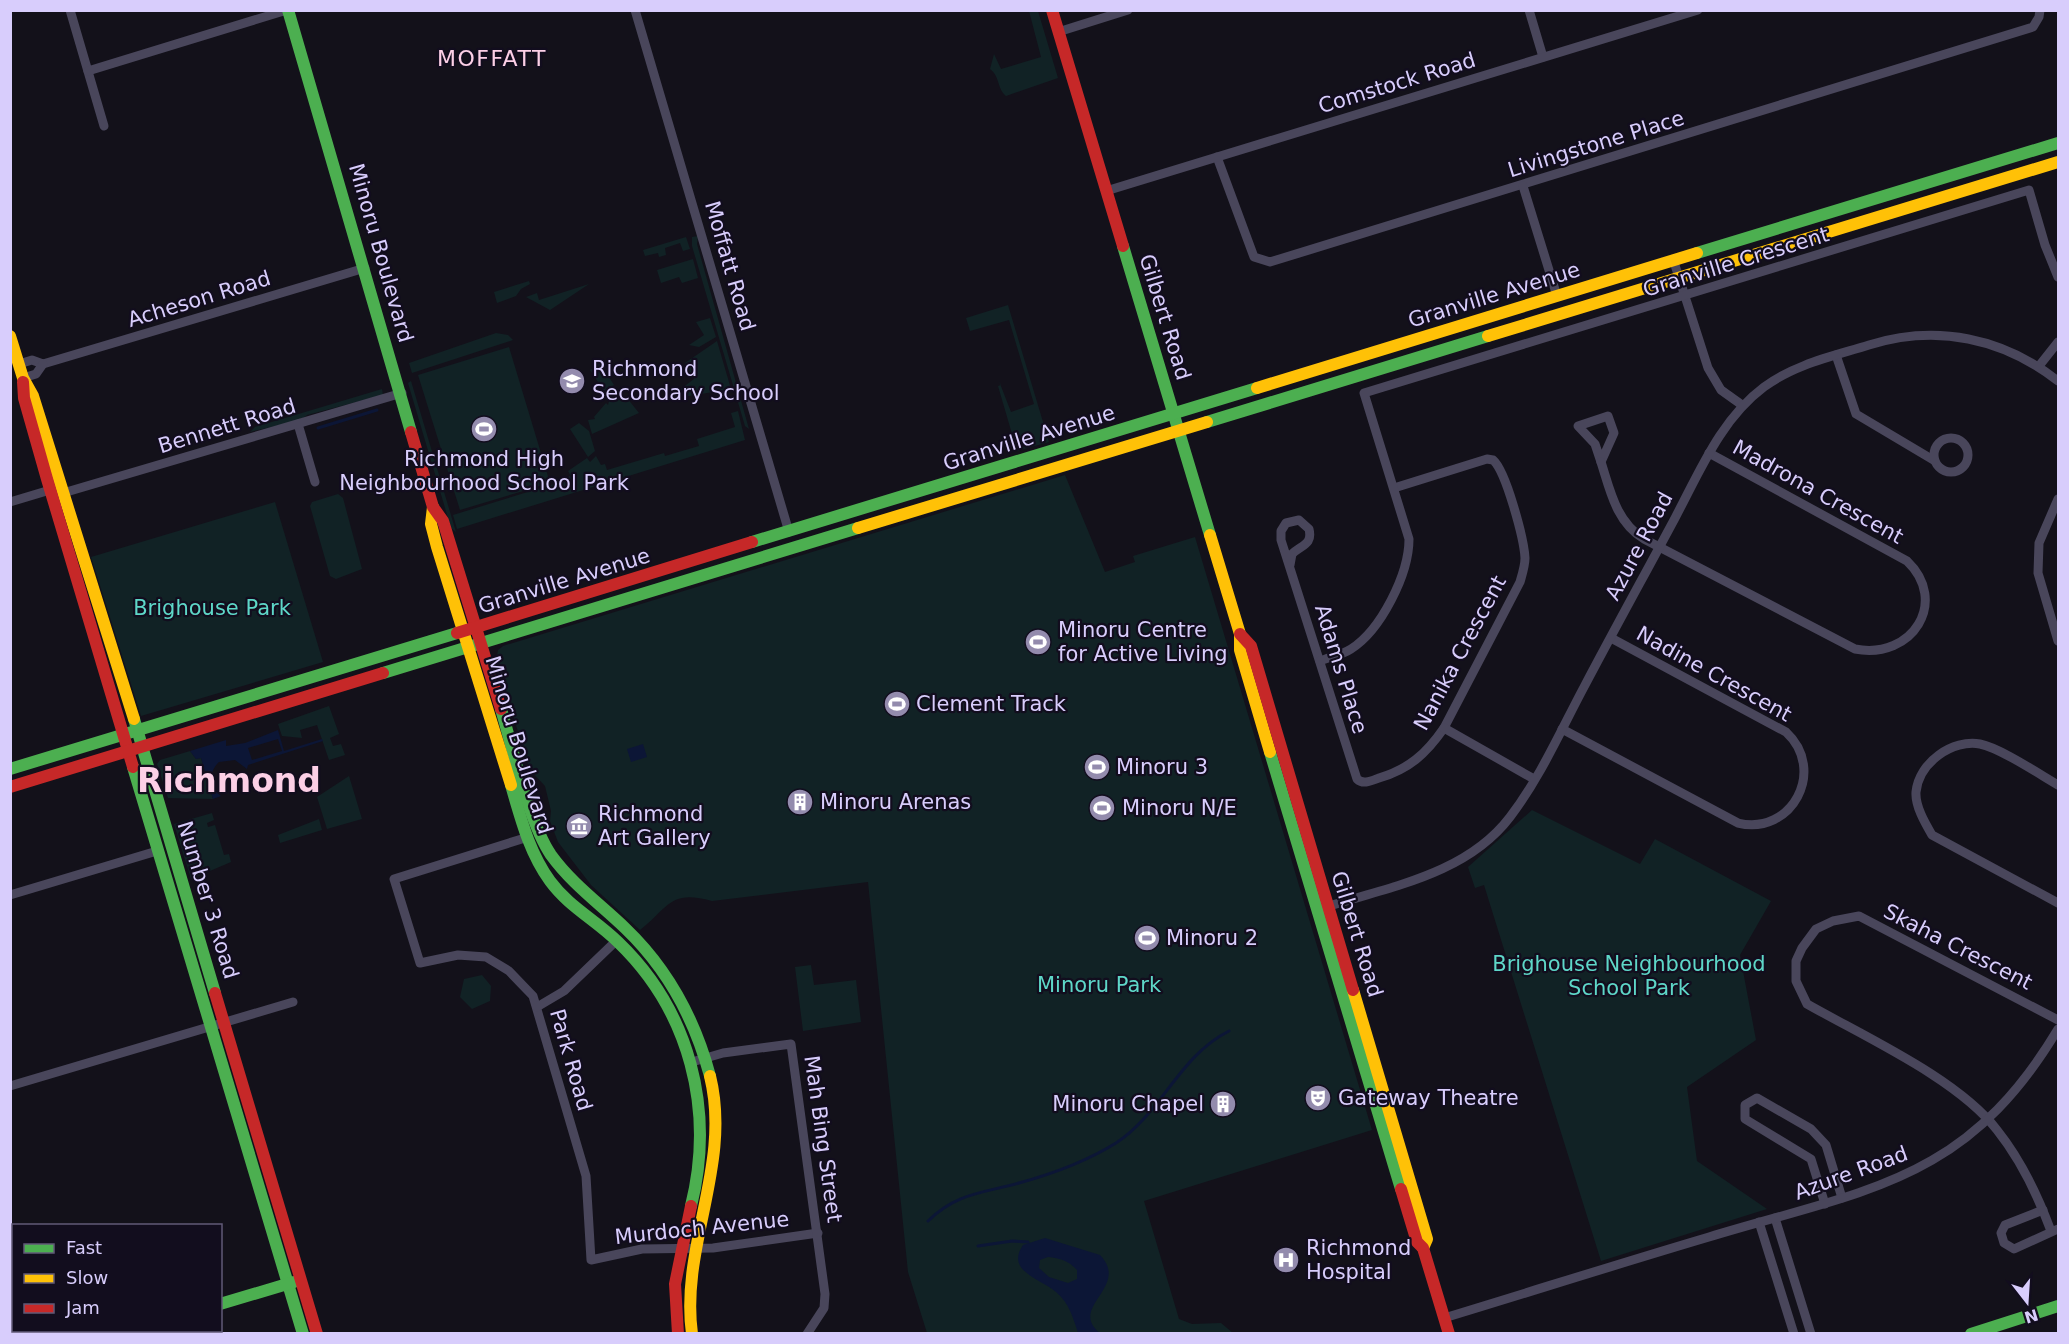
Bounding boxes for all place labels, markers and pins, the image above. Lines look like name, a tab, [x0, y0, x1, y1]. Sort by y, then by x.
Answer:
place label: Richmond Secondary School	[592, 357, 780, 405]
school or university icon: Richmond Secondary School	[557, 366, 587, 396]
sports icon: Richmond High Neighbourhood School Park	[469, 414, 499, 444]
place label: Richmond High Neighbourhood School Park	[339, 447, 630, 495]
place label: Minoru Centre for Active Living	[1058, 618, 1228, 666]
sports icon: Minoru Centre for Active Living	[1023, 627, 1053, 657]
sports icon: Clement Track	[882, 689, 912, 719]
place label: Clement Track	[916, 692, 1067, 716]
sports icon: Minoru 3	[1082, 752, 1112, 782]
place label: Minoru 3	[1116, 755, 1208, 779]
building icon: Minoru Arenas	[785, 787, 815, 817]
place label: Minoru Arenas	[820, 790, 971, 814]
sports icon: Minoru N/E	[1087, 793, 1117, 823]
place label: Minoru N/E	[1122, 796, 1237, 820]
place label: Richmond Art Gallery	[598, 802, 711, 850]
museum icon: Richmond Art Gallery	[564, 811, 594, 841]
sports icon: Minoru 2	[1132, 923, 1162, 953]
place label: Minoru 2	[1166, 926, 1258, 950]
theatre icon: Gateway Theatre	[1303, 1083, 1333, 1113]
place label: Gateway Theatre	[1338, 1086, 1519, 1110]
building icon: Minoru Chapel	[1208, 1089, 1238, 1119]
place label: Minoru Chapel	[1052, 1092, 1204, 1116]
place label: Richmond Hospital	[1306, 1236, 1411, 1284]
hospital icon: Richmond Hospital	[1271, 1245, 1301, 1275]

